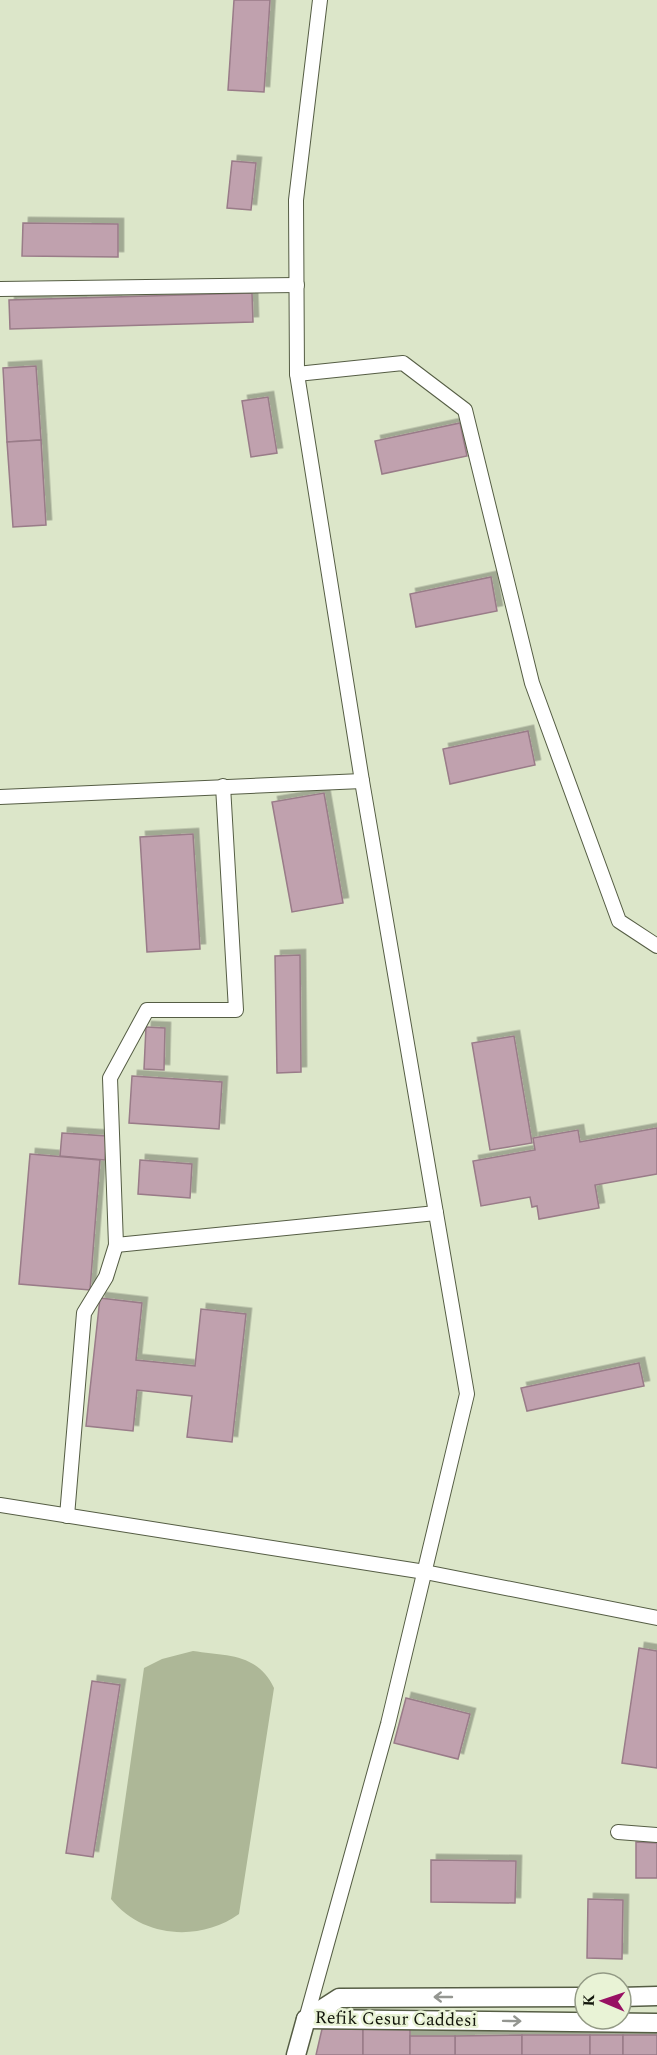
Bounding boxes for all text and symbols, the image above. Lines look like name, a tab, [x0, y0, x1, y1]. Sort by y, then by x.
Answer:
north arrow	[573, 1971, 633, 2031]
one-way arrow	[433, 1991, 453, 2003]
text: K	[577, 1993, 601, 2007]
street label: Refik Cesur Caddesi	[315, 2004, 477, 2034]
one-way arrow	[501, 2015, 521, 2026]

